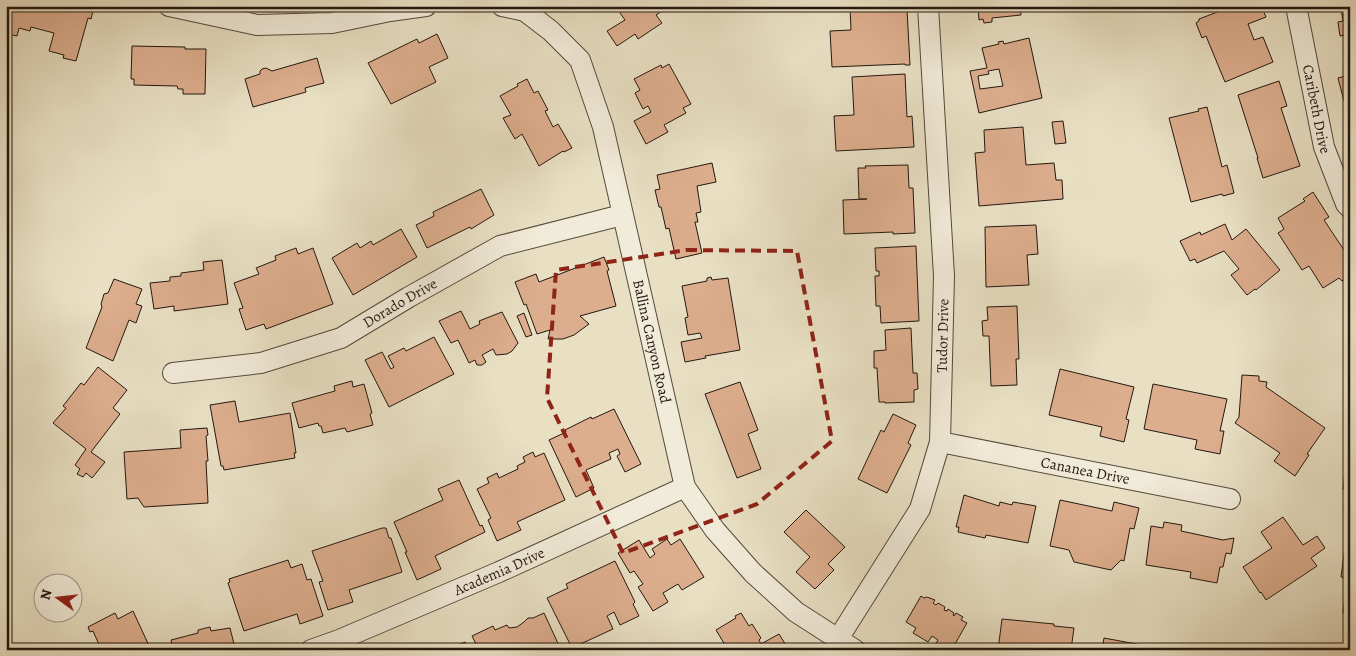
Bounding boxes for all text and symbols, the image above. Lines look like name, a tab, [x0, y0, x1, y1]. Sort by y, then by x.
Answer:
street label: Caribeth Drive	[1298, 63, 1336, 157]
street label: Dorado Drive	[359, 273, 441, 333]
street label: Ballina Canyon Road	[628, 277, 676, 406]
street label: Tudor Drive	[932, 298, 953, 373]
street label: Cananea Drive	[1039, 452, 1132, 489]
street label: Academia Drive	[450, 542, 548, 600]
north arrow	[32, 574, 82, 624]
text: N	[35, 587, 56, 602]

